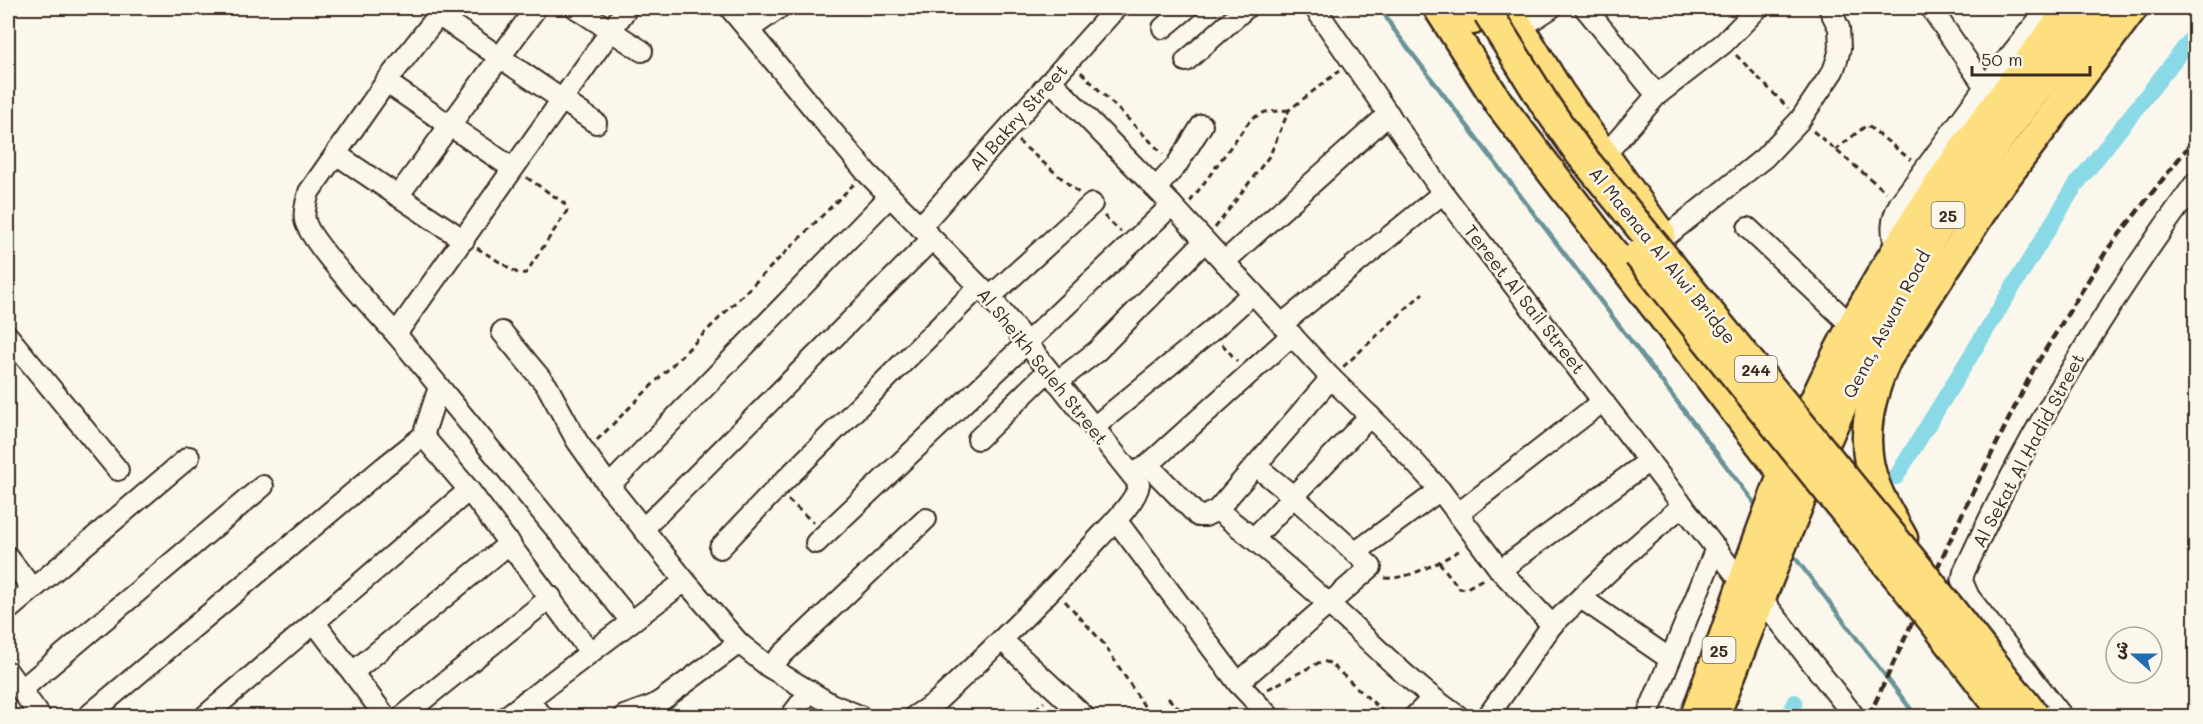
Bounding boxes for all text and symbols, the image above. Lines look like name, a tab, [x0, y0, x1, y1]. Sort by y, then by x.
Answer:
scale bar	[1972, 39, 2090, 77]
text: 50 m	[1981, 47, 2023, 71]
street label: Al Bakry Street	[964, 58, 1072, 176]
street label: Al Maenaa Al Alwi Bridge	[1584, 161, 1742, 349]
road number: 25	[1932, 202, 1964, 228]
street label: Tereet Al Sail Street	[1459, 219, 1591, 379]
street label: Qena, Aswan Road	[1837, 246, 1935, 402]
street label: Al Sheikh Saleh Street	[972, 283, 1114, 449]
street label: Al Sekat Al Hadid Street	[1967, 349, 2089, 551]
road number: 244	[1735, 356, 1777, 382]
north arrow	[2104, 625, 2164, 685]
road number: 25	[1702, 637, 1736, 663]
text: ش	[2107, 637, 2132, 661]

